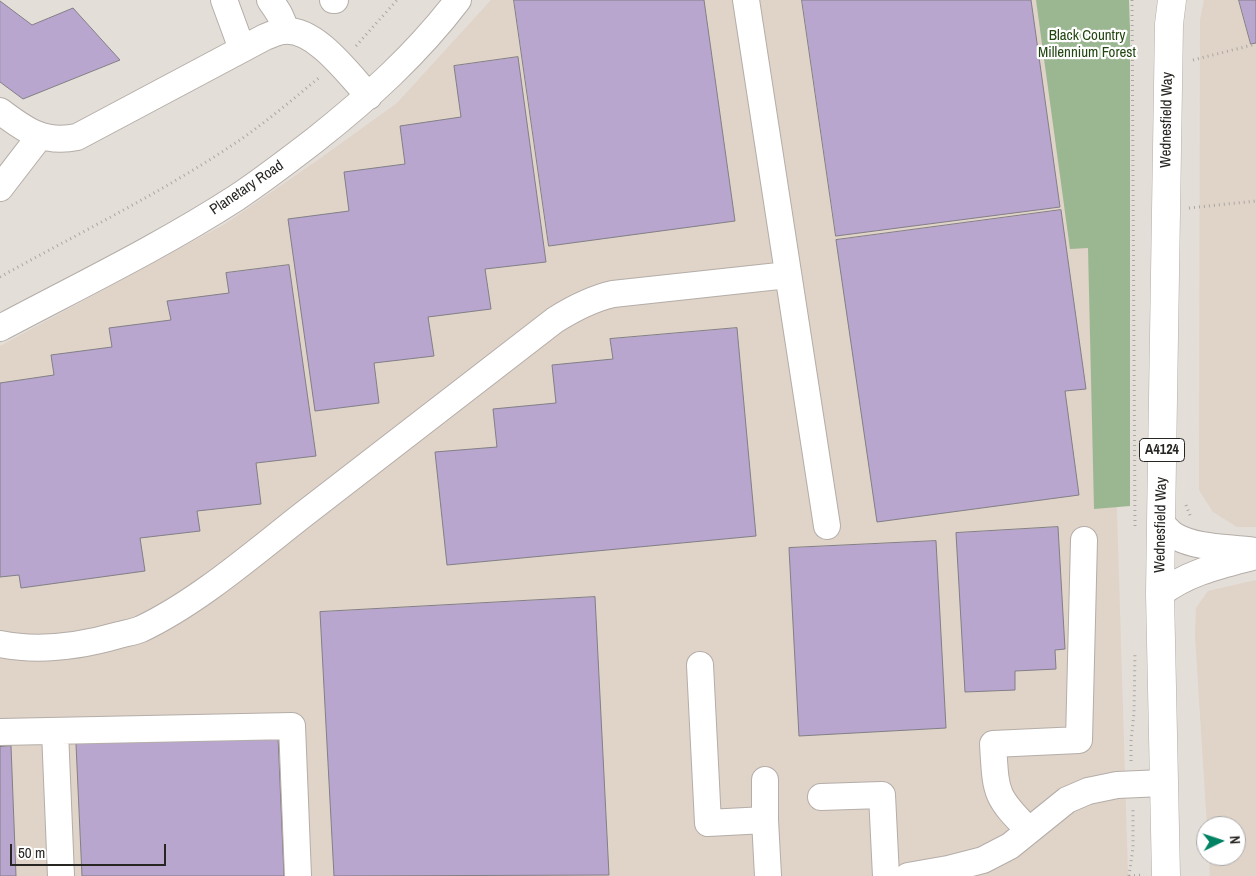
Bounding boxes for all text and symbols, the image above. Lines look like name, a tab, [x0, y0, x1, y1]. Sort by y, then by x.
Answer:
park label: Black Country Millennium Forest	[1038, 27, 1136, 62]
street label: Wednesfield Way	[1157, 72, 1177, 168]
street label: Planetary Road	[207, 157, 287, 219]
road number: A4124	[1140, 438, 1184, 462]
street label: Wednesfield Way	[1151, 477, 1171, 573]
north arrow	[1196, 816, 1246, 866]
scale bar	[12, 834, 169, 866]
text: N	[1226, 835, 1244, 845]
text: 50 m	[18, 842, 45, 863]

